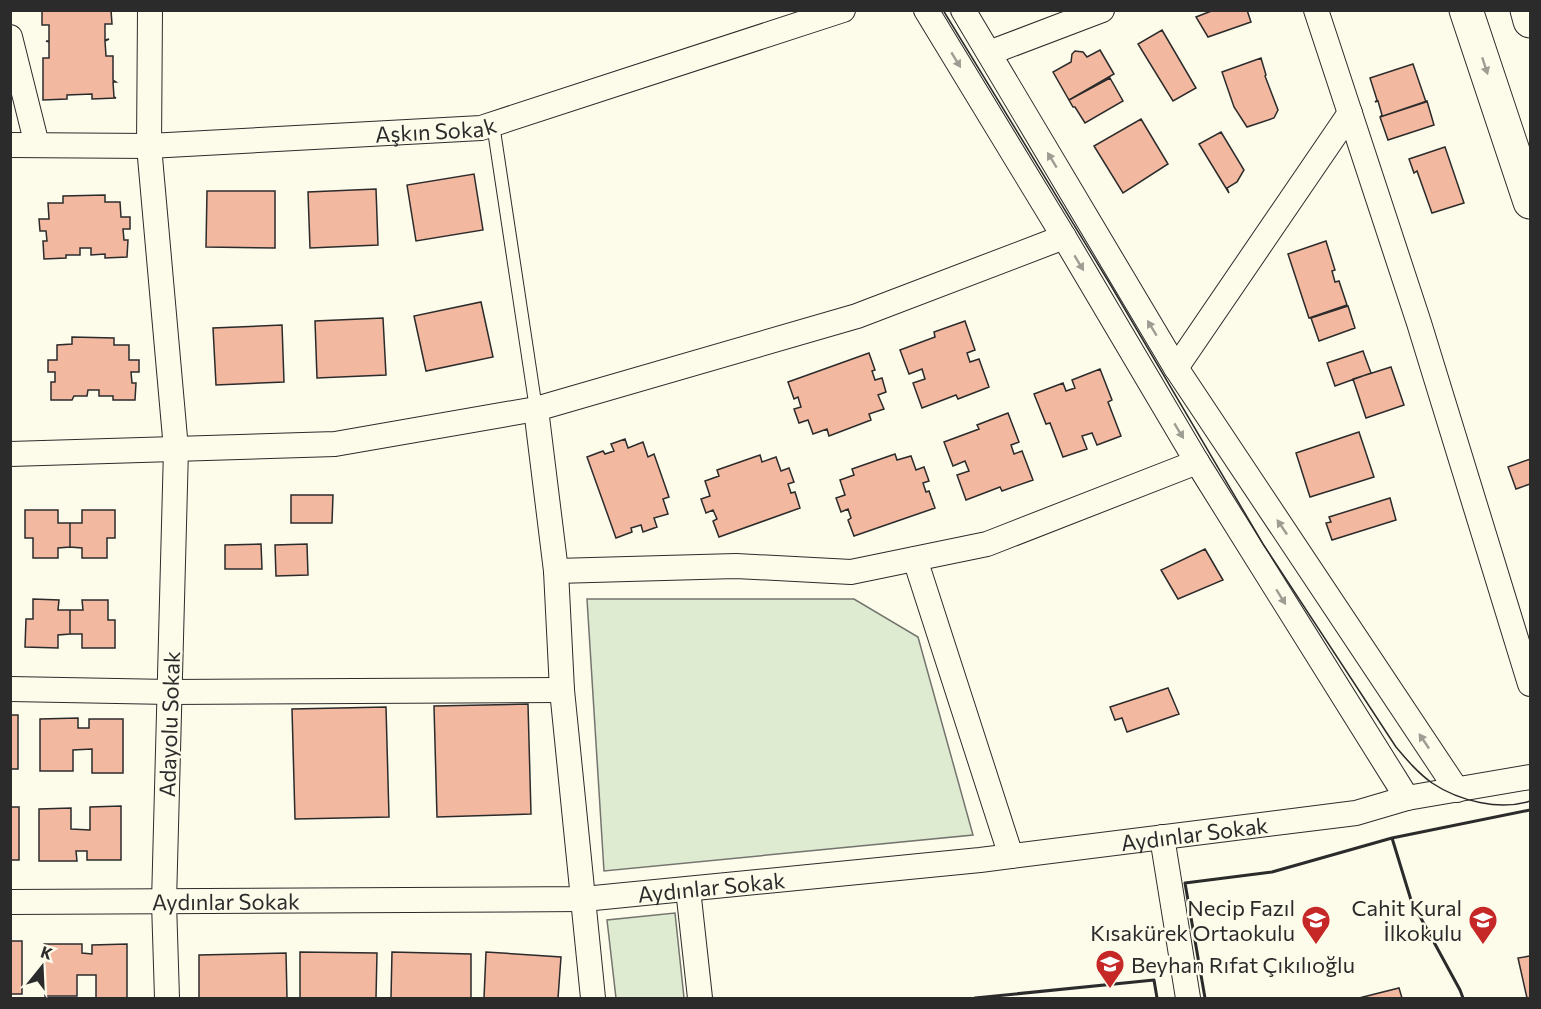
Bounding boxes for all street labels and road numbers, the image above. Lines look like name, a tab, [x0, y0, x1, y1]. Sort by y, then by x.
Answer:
street label: Aşkın Sokak	[374, 110, 500, 147]
street label: Adayolu Sokak	[153, 650, 185, 798]
street label: Aydınlar Sokak	[1119, 811, 1270, 856]
street label: Aydınlar Sokak	[636, 866, 786, 907]
street label: Aydınlar Sokak	[152, 887, 300, 915]

